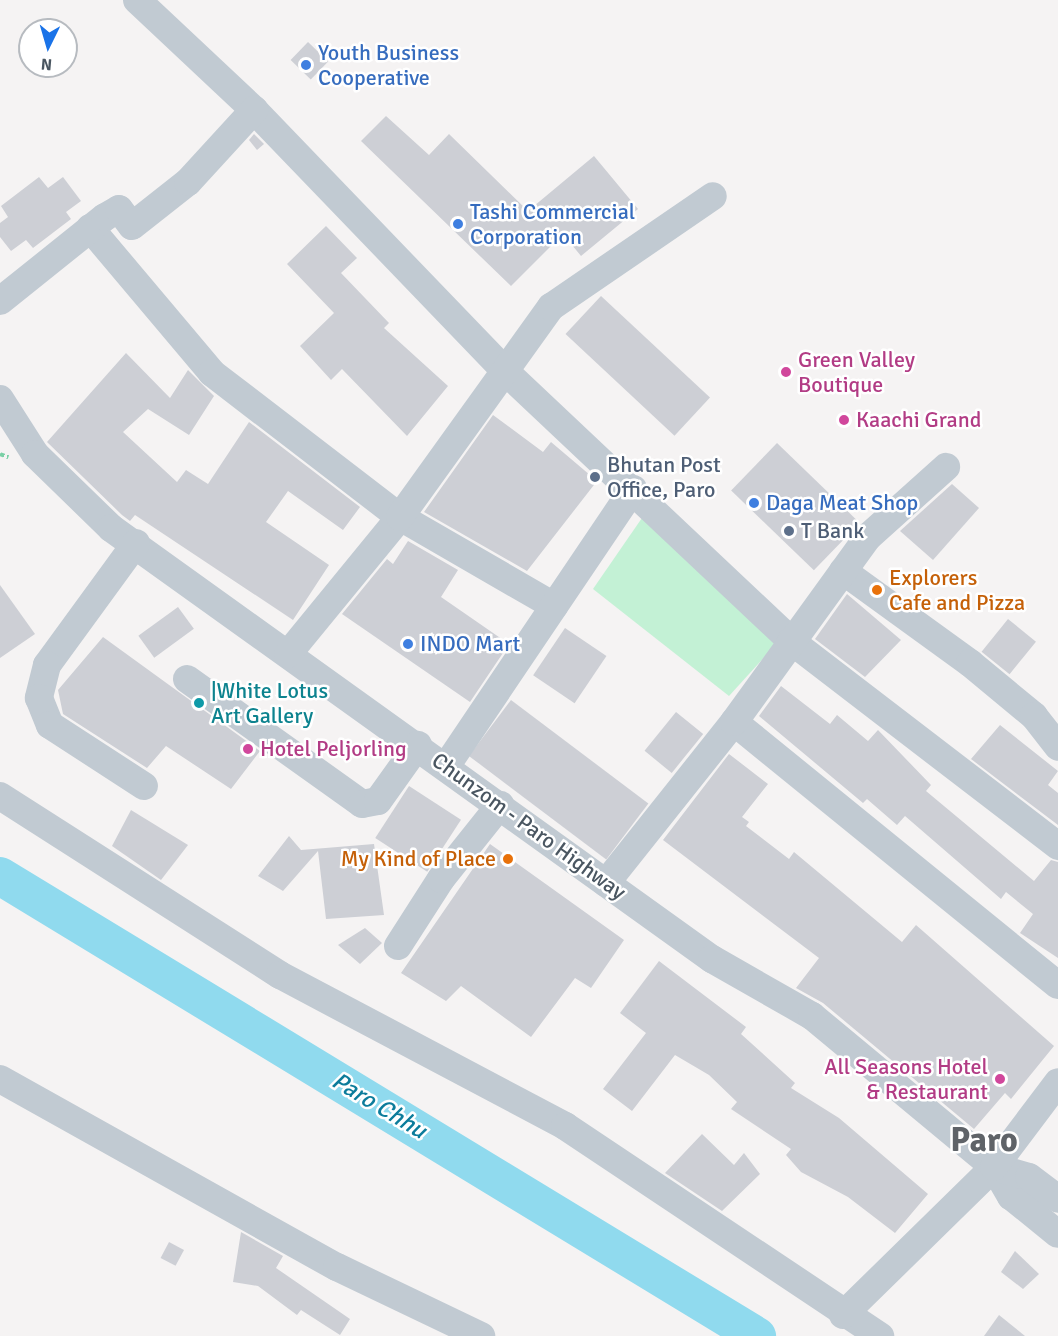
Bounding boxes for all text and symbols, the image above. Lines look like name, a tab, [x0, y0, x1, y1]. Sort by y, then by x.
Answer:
north arrow	[18, 18, 78, 78]
place label: Youth Business Cooperative	[318, 39, 459, 90]
text: N	[40, 53, 53, 74]
marker: Youth Business Cooperative	[299, 58, 313, 72]
place label: Tashi Commercial Corporation	[470, 198, 635, 249]
marker: Tashi Commercial Corporation	[451, 217, 465, 231]
place label: Green Valley Boutique	[798, 346, 915, 398]
marker: Green Valley Boutique	[779, 365, 793, 379]
place label: Kaachi Grand	[856, 407, 981, 433]
marker: Kaachi Grand	[837, 413, 851, 427]
place label: Bhutan Post Office, Paro	[607, 451, 721, 502]
marker: Bhutan Post Office, Paro	[588, 470, 602, 484]
place label: Daga Meat Shop	[766, 490, 918, 516]
marker: Daga Meat Shop	[747, 496, 761, 510]
place label: T Bank	[801, 518, 864, 544]
marker: T Bank	[782, 524, 796, 538]
place label: Explorers Cafe and Pizza	[889, 564, 1025, 616]
marker: Explorers Cafe and Pizza	[870, 583, 884, 597]
place label: INDO Mart	[420, 631, 520, 657]
marker: INDO Mart	[401, 637, 415, 651]
place label: |White Lotus Art Gallery	[211, 677, 328, 728]
marker: |White Lotus Art Gallery	[192, 696, 206, 710]
place label: Hotel Peljorling	[260, 736, 407, 762]
marker: Hotel Peljorling	[241, 742, 255, 756]
street label: Chunzom - Paro Highway	[427, 747, 631, 905]
place label: My Kind of Place	[341, 846, 496, 872]
marker: My Kind of Place	[501, 852, 515, 866]
place label: All Seasons Hotel & Restaurant	[824, 1053, 988, 1104]
water label: Paro Chhu	[327, 1067, 431, 1145]
marker: All Seasons Hotel & Restaurant	[993, 1072, 1007, 1086]
district label: Paro	[950, 1121, 1018, 1161]

